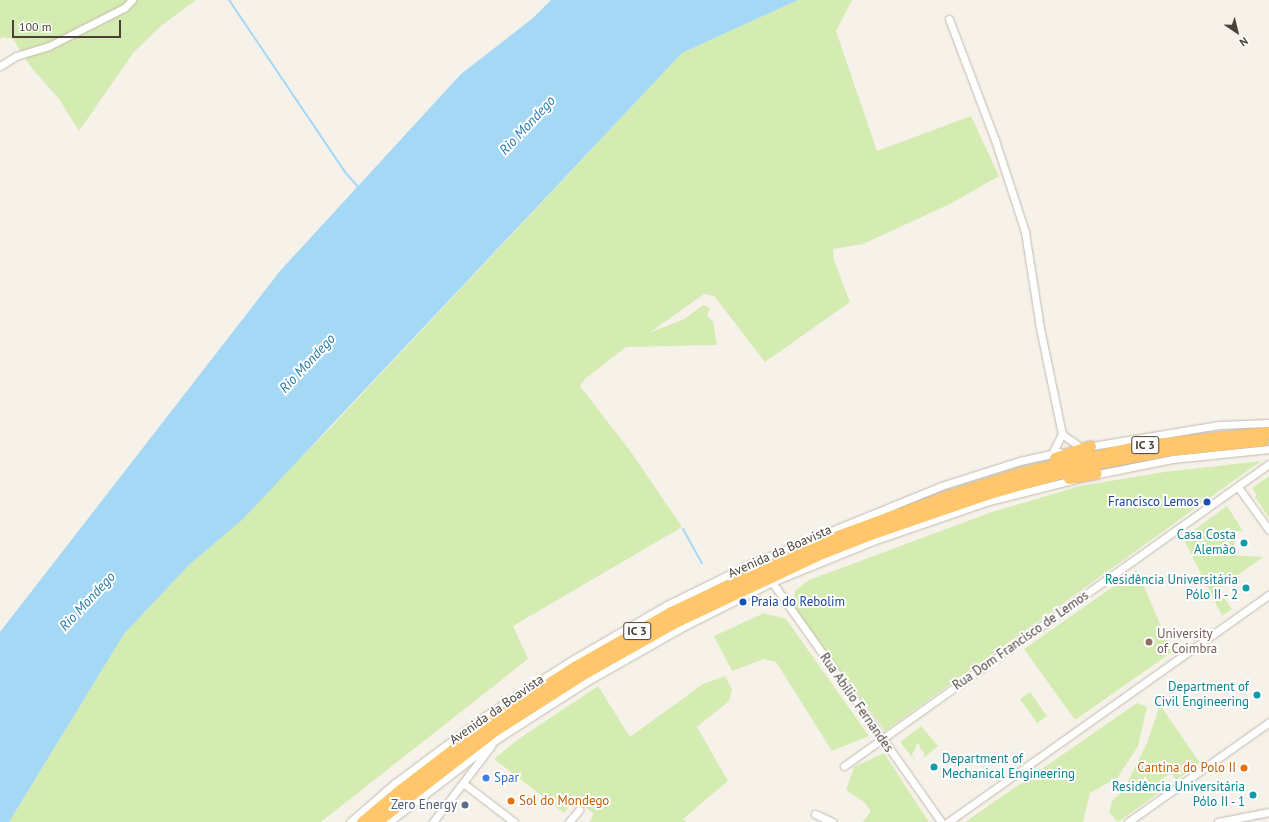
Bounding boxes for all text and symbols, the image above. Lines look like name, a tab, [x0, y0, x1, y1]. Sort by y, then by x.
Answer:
scale bar	[14, 12, 123, 38]
north arrow	[1217, 12, 1257, 52]
text: 100 m	[19, 19, 52, 34]
text: N	[1237, 34, 1251, 50]
water label: Rio Mondego	[495, 92, 559, 158]
water label: Rio Mondego	[275, 330, 339, 396]
road number: IC 3	[1131, 435, 1159, 455]
place label: Francisco Lemos	[1108, 494, 1199, 510]
marker: Francisco Lemos	[1202, 497, 1212, 507]
street label: Avenida da Boavista	[726, 522, 834, 582]
place label: Casa Costa Alemão	[1177, 528, 1236, 559]
marker: Casa Costa Alemão	[1239, 538, 1249, 548]
water label: Rio Mondego	[55, 568, 119, 634]
place label: Residência Universitária Pólo II - 2	[1105, 573, 1238, 604]
marker: Residência Universitária Pólo II - 2	[1241, 583, 1251, 593]
street label: Rua Dom Francisco de Lemos	[950, 588, 1092, 694]
place label: Praia do Rebolim	[751, 594, 845, 610]
marker: Praia do Rebolim	[738, 597, 748, 607]
road number: IC 3	[623, 621, 651, 641]
place label: University of Coimbra	[1157, 627, 1217, 658]
marker: University of Coimbra	[1144, 637, 1154, 647]
street label: Rua Abílio Fernandes	[816, 650, 896, 756]
street label: Avenida da Boavista	[447, 672, 547, 748]
place label: Department of Civil Engineering	[1154, 680, 1249, 711]
marker: Department of Civil Engineering	[1252, 690, 1262, 700]
place label: Department of Mechanical Engineering	[942, 752, 1075, 783]
place label: Cantina do Polo II	[1137, 760, 1236, 776]
marker: Department of Mechanical Engineering	[929, 762, 939, 772]
marker: Cantina do Polo II	[1239, 763, 1249, 773]
place label: Spar	[494, 770, 519, 786]
marker: Spar	[481, 773, 491, 783]
place label: Residência Universitária Pólo II - 1	[1112, 780, 1245, 811]
marker: Residência Universitária Pólo II - 1	[1248, 790, 1258, 800]
place label: Sol do Mondego	[519, 793, 609, 809]
marker: Sol do Mondego	[506, 796, 516, 806]
place label: Zero Energy	[391, 797, 457, 813]
marker: Zero Energy	[460, 800, 470, 810]

